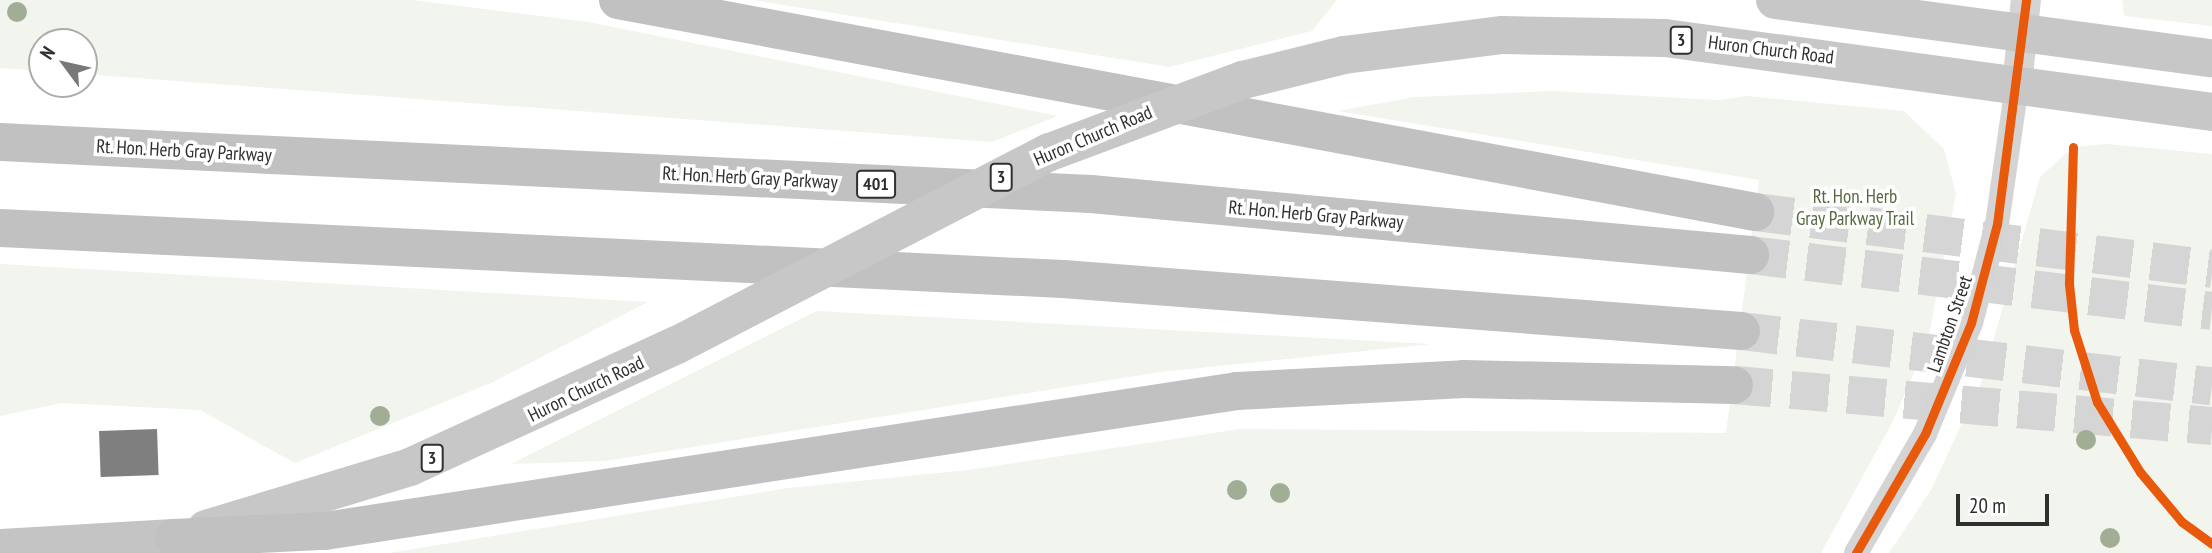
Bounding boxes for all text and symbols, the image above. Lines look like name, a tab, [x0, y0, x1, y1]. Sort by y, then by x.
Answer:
road number: 3	[1669, 26, 1693, 55]
north arrow	[28, 28, 98, 98]
street label: Huron Church Road	[1707, 31, 1835, 69]
text: N	[34, 42, 60, 63]
street label: Huron Church Road	[1030, 101, 1156, 171]
street label: Rt. Hon. Herb Gray Parkway	[94, 135, 274, 167]
street label: Rt. Hon. Herb Gray Parkway	[660, 162, 840, 194]
road number: 3	[989, 162, 1013, 192]
road number: 401	[855, 169, 897, 198]
park label: Rt. Hon. Herb Gray Parkway Trail	[1795, 186, 1915, 230]
street label: Rt. Hon. Herb Gray Parkway	[1226, 196, 1406, 234]
street label: Lambton Street	[1923, 273, 1977, 375]
street label: Huron Church Road	[524, 351, 648, 427]
road number: 3	[420, 444, 444, 472]
scale bar	[1960, 480, 2053, 524]
text: 20 m	[1969, 492, 2006, 519]

